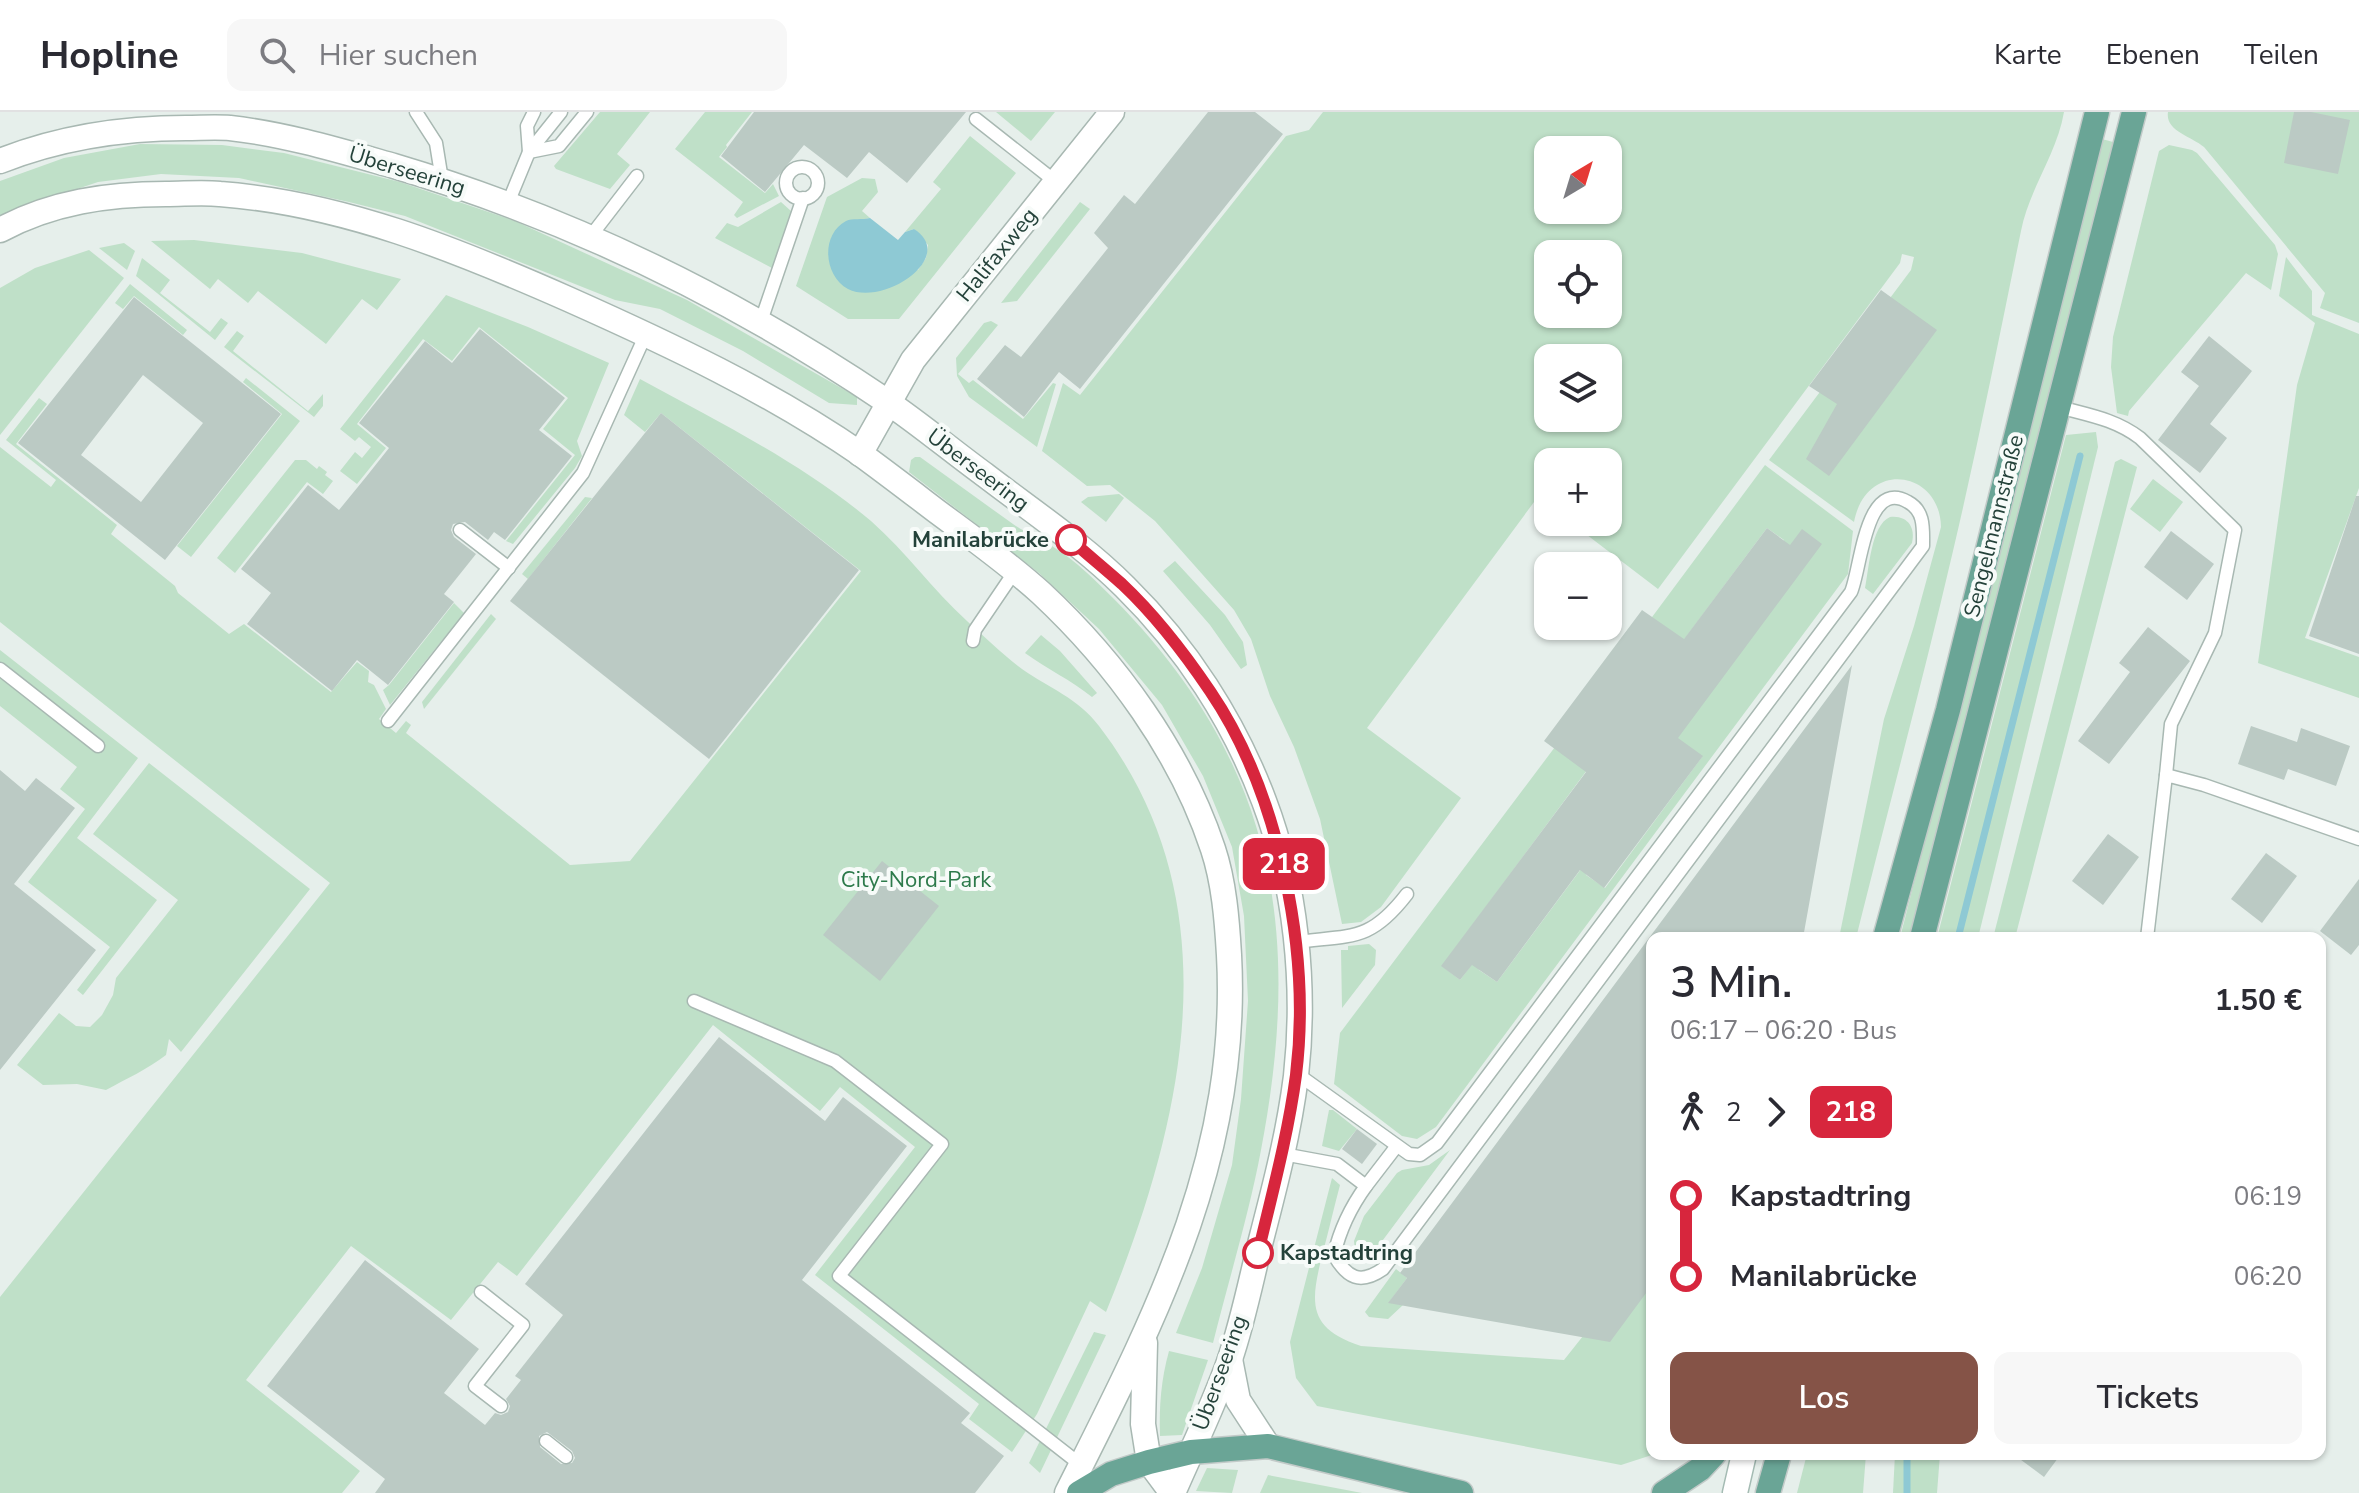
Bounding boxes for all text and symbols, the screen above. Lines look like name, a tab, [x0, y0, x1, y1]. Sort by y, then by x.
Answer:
search box	[227, 19, 787, 91]
text: Hopline	[40, 30, 179, 81]
icon: search	[255, 33, 299, 77]
text: Hier suchen	[319, 35, 478, 76]
text: Karte	[1994, 36, 2062, 74]
text: Ebenen	[2106, 36, 2200, 74]
text: Teilen	[2244, 36, 2319, 74]
north arrow	[1534, 136, 1622, 224]
map controls	[1534, 136, 1622, 640]
street label: Überseering	[345, 139, 469, 203]
street label: Halifaxweg	[950, 202, 1044, 308]
button: locate	[1534, 240, 1622, 328]
button: layers	[1534, 344, 1622, 432]
street label: Überseering	[921, 422, 1035, 518]
street label: Sengelmannstraße	[1957, 432, 2031, 620]
button: +	[1534, 448, 1622, 536]
place label: Manilabrücke	[912, 525, 1049, 555]
marker: Manilabrücke	[1056, 525, 1086, 555]
button: −	[1534, 552, 1622, 640]
line badge: 218	[1238, 838, 1330, 890]
text: 218	[1259, 845, 1309, 883]
park label: City-Nord-Park	[841, 865, 992, 895]
text: 3 Min.	[1670, 953, 1792, 1013]
text: 1.50 €	[2214, 980, 2302, 1021]
text: 06:17 – 06:20 · Bus	[1670, 1013, 1897, 1048]
icon: walk	[1670, 1090, 1714, 1134]
icon: forward	[1754, 1090, 1798, 1134]
text: 218	[1826, 1093, 1876, 1131]
text: 2	[1726, 1095, 1742, 1130]
text: Kapstadtring	[1730, 1176, 1911, 1217]
text: 06:19	[2234, 1179, 2302, 1214]
marker: Kapstadtring	[1243, 1238, 1273, 1268]
place label: Kapstadtring	[1280, 1238, 1413, 1268]
text: Manilabrücke	[1730, 1256, 1917, 1297]
text: 06:20	[2234, 1259, 2302, 1294]
street label: Überseering	[1185, 1311, 1255, 1435]
button: Los	[1670, 1352, 1978, 1444]
button: Tickets	[1994, 1352, 2302, 1444]

